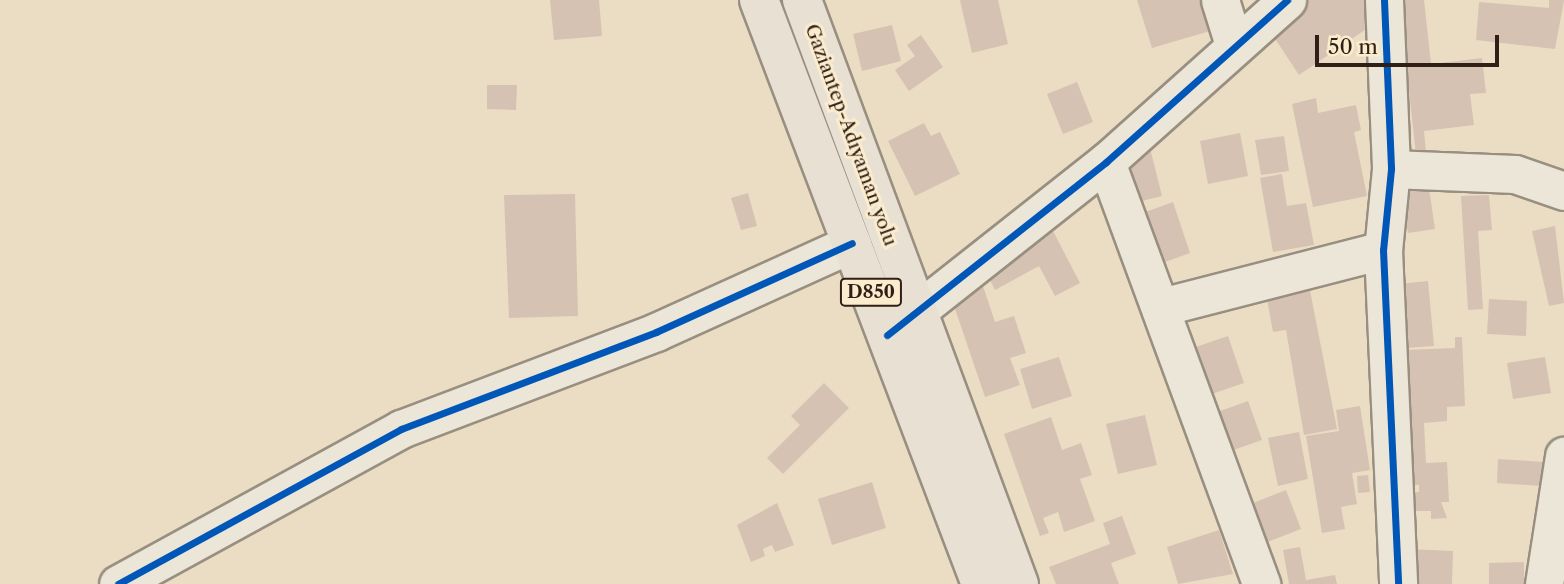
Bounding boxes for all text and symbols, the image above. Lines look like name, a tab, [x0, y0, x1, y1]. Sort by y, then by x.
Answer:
street label: Gaziantep-Adıyaman yolu	[800, 21, 902, 249]
scale bar	[1319, 21, 1503, 65]
text: 50 m	[1328, 34, 1378, 59]
road number: D850	[840, 278, 903, 306]

